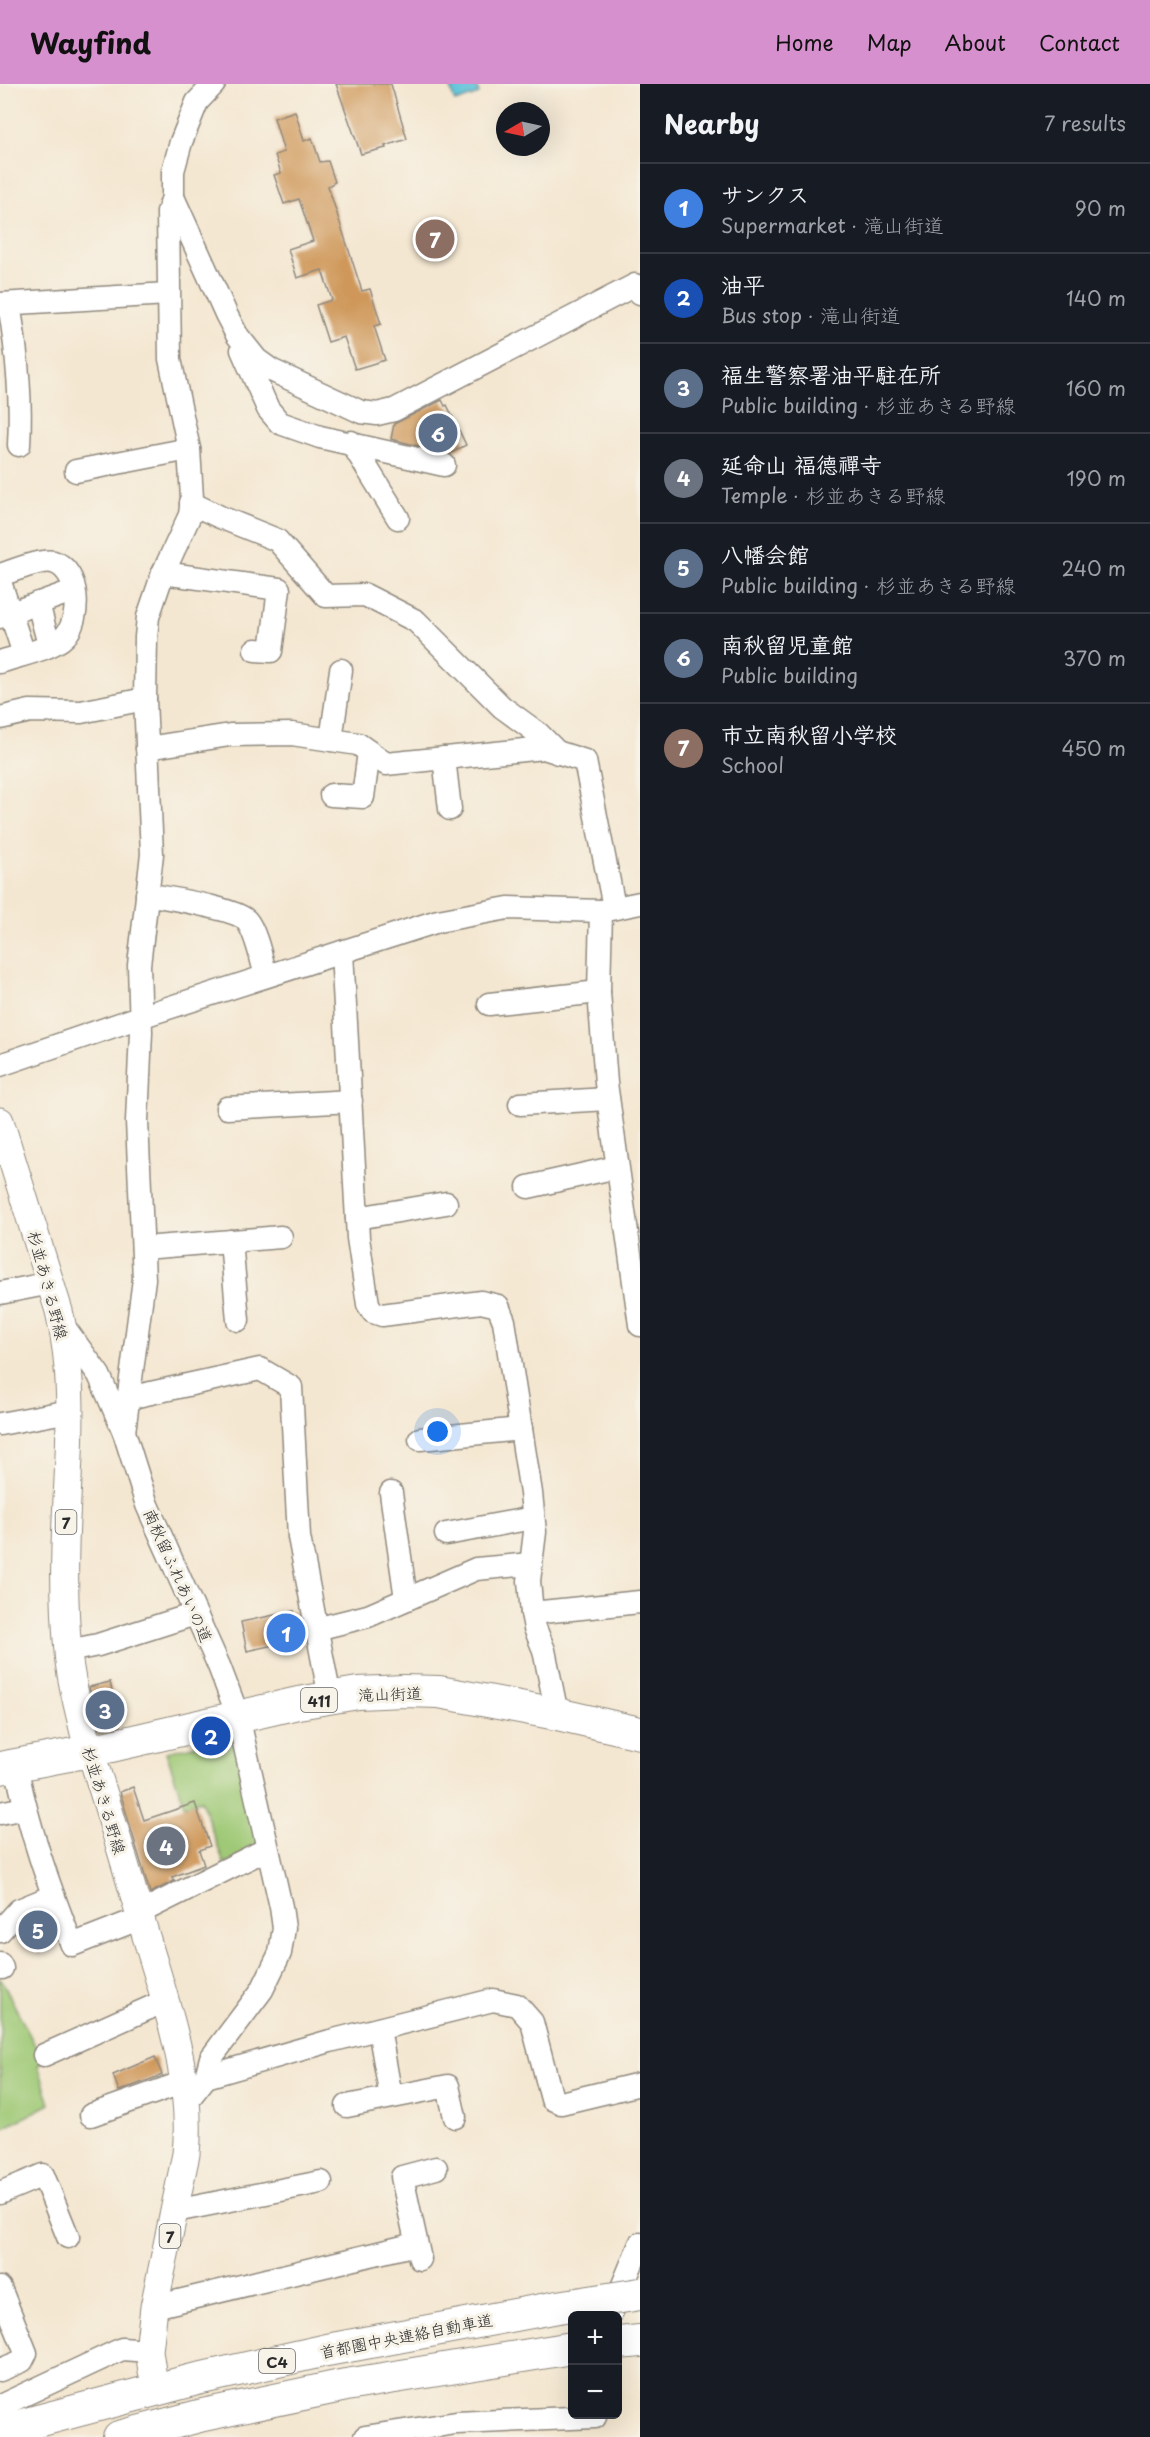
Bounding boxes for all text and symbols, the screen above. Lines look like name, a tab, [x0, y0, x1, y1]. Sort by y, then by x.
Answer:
text: Wayfind	[30, 21, 151, 64]
text: Home	[775, 26, 834, 58]
text: Map	[867, 26, 912, 58]
text: About	[945, 26, 1006, 58]
text: Contact	[1039, 26, 1120, 58]
north arrow	[496, 102, 550, 156]
text: Nearby	[664, 104, 759, 143]
text: 7 results	[1044, 108, 1126, 138]
text: サンクス	[721, 177, 809, 210]
text: 1	[679, 193, 688, 223]
text: 90 m	[1075, 193, 1126, 223]
text: Supermarket · 滝山街道	[721, 210, 944, 240]
pin: 7	[416, 216, 454, 262]
text: 油平	[721, 267, 765, 300]
text: 2	[676, 283, 691, 313]
text: 140 m	[1066, 283, 1126, 313]
text: Bus stop · 滝山街道	[721, 300, 900, 330]
text: 福生警察署油平駐在所	[721, 357, 941, 390]
text: 3	[677, 373, 690, 403]
text: 160 m	[1066, 373, 1126, 403]
text: Public building · 杉並あきる野線	[721, 390, 1016, 420]
pin: 6	[418, 410, 458, 456]
text: 延命山 福德禪寺	[721, 447, 882, 480]
text: 4	[677, 463, 690, 493]
text: 190 m	[1067, 463, 1126, 493]
text: Temple · 杉並あきる野線	[721, 480, 945, 510]
text: 八幡会館	[721, 537, 809, 570]
text: 5	[677, 553, 690, 583]
text: 240 m	[1061, 553, 1126, 583]
text: Public building · 杉並あきる野線	[721, 570, 1016, 600]
text: 南秋留児童館	[721, 627, 853, 660]
text: 6	[676, 643, 691, 673]
text: 370 m	[1063, 643, 1126, 673]
text: Public building	[721, 660, 858, 690]
text: 市立南秋留小学校	[721, 717, 897, 750]
text: 7	[678, 733, 689, 763]
text: 450 m	[1061, 733, 1126, 763]
text: School	[721, 750, 784, 780]
street label: 杉並あきる野線	[23, 1228, 75, 1342]
your location	[423, 1417, 452, 1446]
street label: 南秋留ふれあいの道	[139, 1504, 219, 1646]
road number: 7	[56, 1510, 76, 1534]
pin: 1	[266, 1610, 306, 1656]
street label: 滝山街道	[358, 1680, 422, 1706]
pin: 3	[86, 1688, 124, 1732]
road number: 411	[301, 1688, 337, 1712]
pin: 2	[192, 1714, 230, 1758]
street label: 杉並あきる野線	[77, 1743, 133, 1857]
pin: 4	[146, 1824, 186, 1868]
pin: 5	[18, 1908, 57, 1952]
road number: 7	[160, 2224, 180, 2248]
street label: 首都圏中央連絡自動車道	[317, 2306, 495, 2364]
map controls	[568, 2311, 622, 2419]
button: +	[568, 2311, 622, 2365]
road number: C4	[259, 2349, 295, 2373]
button: −	[568, 2365, 622, 2419]

